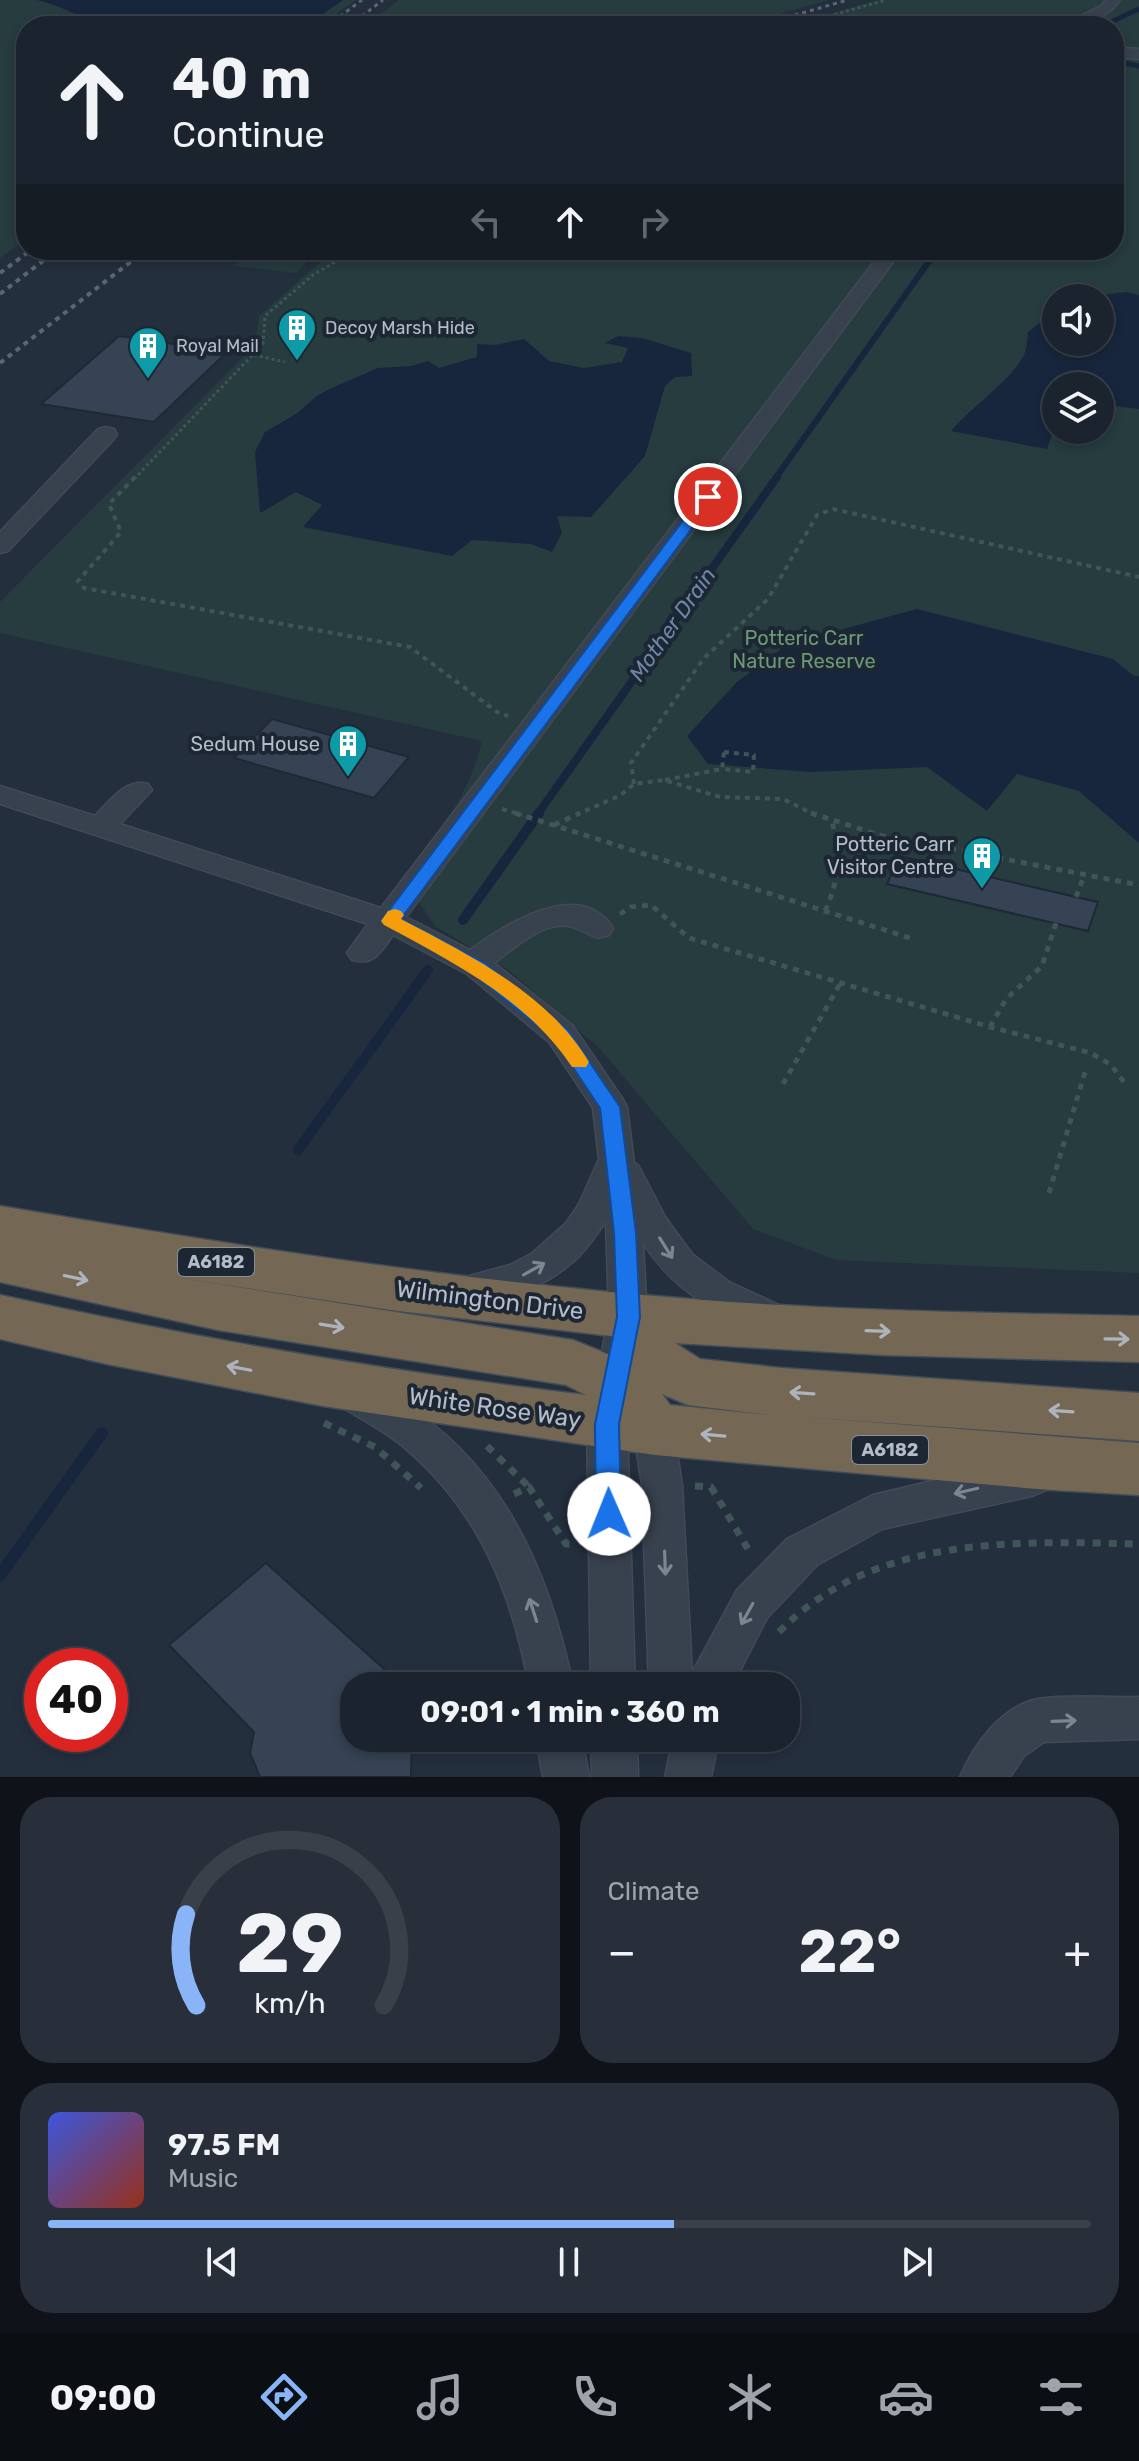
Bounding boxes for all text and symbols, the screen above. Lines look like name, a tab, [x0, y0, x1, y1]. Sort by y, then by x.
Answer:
text: 40 m	[172, 46, 312, 112]
icon: ahead	[40, 48, 144, 152]
text: Continue	[172, 113, 325, 156]
icon: left	[464, 200, 508, 244]
icon: ahead	[548, 200, 592, 244]
icon: right	[632, 200, 676, 244]
map controls	[1042, 284, 1114, 444]
button: sound	[1042, 284, 1114, 356]
building icon: Decoy Marsh Hide	[276, 307, 318, 362]
place label: Decoy Marsh Hide	[325, 317, 475, 339]
building icon: Royal Mail	[127, 325, 169, 380]
place label: Royal Mail	[176, 335, 259, 357]
button: layers	[1042, 372, 1114, 444]
pin	[674, 463, 742, 531]
icon: arrive	[686, 475, 730, 519]
water label: Mother Drain	[623, 562, 722, 686]
park label: Potteric Carr Nature Reserve	[732, 626, 876, 673]
building icon: Sedum House	[327, 723, 369, 778]
place label: Sedum House	[191, 732, 320, 756]
place label: Potteric Carr Visitor Centre	[827, 832, 954, 879]
building icon: Potteric Carr Visitor Centre	[961, 835, 1003, 890]
one-way arrow	[657, 1236, 674, 1258]
road number: A6182	[178, 1248, 254, 1276]
one-way arrow	[522, 1261, 545, 1277]
one-way arrow	[63, 1271, 89, 1286]
street label: Wilmington Drive	[395, 1275, 585, 1325]
one-way arrow	[318, 1320, 344, 1335]
one-way arrow	[864, 1324, 891, 1339]
one-way arrow	[1103, 1331, 1130, 1346]
one-way arrow	[226, 1359, 252, 1374]
street label: White Rose Way	[407, 1382, 583, 1434]
one-way arrow	[789, 1385, 816, 1400]
one-way arrow	[1048, 1403, 1075, 1418]
one-way arrow	[700, 1427, 727, 1442]
road number: A6182	[852, 1436, 928, 1464]
position arrow	[567, 1472, 651, 1556]
one-way arrow	[953, 1484, 979, 1499]
one-way arrow	[658, 1549, 673, 1576]
one-way arrow	[524, 1598, 539, 1623]
one-way arrow	[739, 1602, 755, 1625]
speed limit sign: 40	[24, 1648, 128, 1752]
text: 09:01 · 1 min · 360 m	[420, 1694, 720, 1730]
one-way arrow	[1050, 1713, 1077, 1728]
text: Climate	[608, 1876, 700, 1907]
text: 29	[236, 1894, 343, 1993]
text: 22°	[799, 1916, 901, 1987]
text: −	[608, 1926, 636, 1978]
text: +	[1064, 1926, 1091, 1978]
text: km/h	[254, 1986, 325, 2020]
text: 97.5 FM	[168, 2127, 280, 2163]
text: Music	[168, 2163, 238, 2194]
icon: previous	[200, 2240, 244, 2284]
icon: pause	[547, 2240, 591, 2284]
icon: next	[895, 2240, 939, 2284]
icon: directions	[256, 2369, 312, 2425]
icon: music	[412, 2369, 468, 2425]
icon: phone	[567, 2369, 623, 2425]
icon: climate	[722, 2369, 778, 2425]
icon: car	[878, 2369, 934, 2425]
icon: filters	[1033, 2369, 1089, 2425]
text: 09:00	[50, 2376, 157, 2419]

